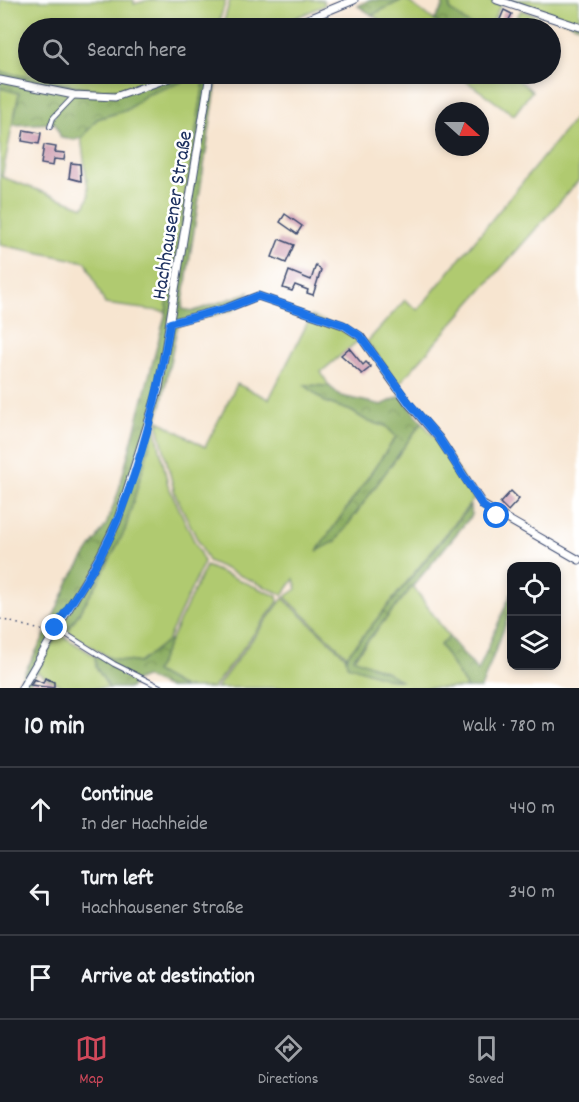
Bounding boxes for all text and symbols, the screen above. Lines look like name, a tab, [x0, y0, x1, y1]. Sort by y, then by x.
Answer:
search box	[18, 18, 561, 84]
icon: search	[39, 35, 72, 68]
text: Search here	[87, 36, 186, 67]
north arrow	[435, 102, 489, 156]
street label: Hachhausener Straße	[146, 129, 202, 302]
route start	[483, 502, 509, 528]
map controls	[507, 562, 561, 670]
button: locate	[507, 562, 561, 616]
route end	[41, 614, 67, 640]
button: layers	[507, 616, 561, 670]
text: 10 min	[24, 709, 84, 746]
text: Walk · 780 m	[463, 713, 555, 741]
text: Continue	[81, 780, 153, 811]
icon: ahead	[24, 793, 57, 826]
text: 440 m	[509, 795, 555, 823]
text: In der Hachheide	[81, 811, 208, 839]
text: Turn left	[81, 864, 153, 895]
icon: left	[24, 877, 57, 910]
text: 340 m	[509, 879, 555, 907]
text: Hachhausener Straße	[81, 895, 244, 923]
icon: arrive	[24, 961, 57, 994]
text: Arrive at destination	[81, 962, 255, 993]
tab: Map	[75, 1032, 108, 1091]
tab: Directions	[258, 1032, 318, 1091]
tab: Saved	[468, 1032, 504, 1091]

